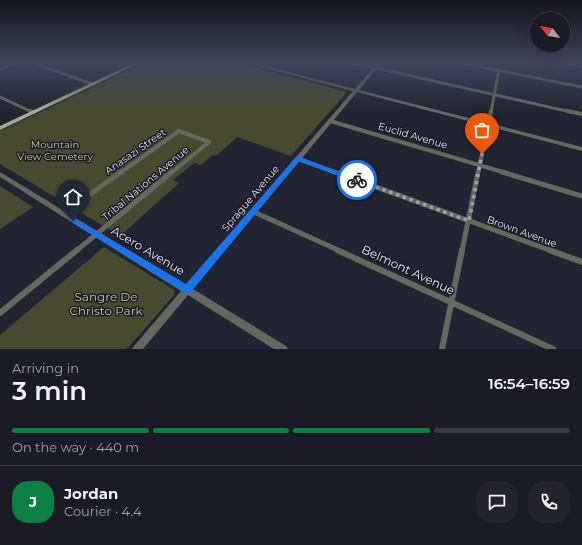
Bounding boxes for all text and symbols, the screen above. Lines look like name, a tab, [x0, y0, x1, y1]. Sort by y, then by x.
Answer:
north arrow	[530, 12, 570, 52]
map controls	[530, 12, 570, 52]
pin	[465, 113, 499, 154]
street label: Euclid Avenue	[377, 119, 449, 152]
icon: bag	[471, 119, 493, 141]
street label: Anasazi Street	[102, 126, 168, 177]
park label: Mountain View Cemetery	[17, 138, 93, 163]
street label: Tribal Nations Avenue	[99, 143, 191, 223]
courier	[337, 160, 377, 200]
street label: Sprague Avenue	[219, 163, 282, 234]
icon: bike	[346, 169, 368, 191]
pin	[56, 180, 90, 221]
icon: home	[62, 186, 84, 208]
street label: Brown Avenue	[485, 213, 559, 250]
street label: Acero Avenue	[109, 223, 188, 278]
street label: Belmont Avenue	[359, 241, 457, 298]
park label: Sangre De Christo Park	[69, 289, 143, 318]
text: Arriving in	[12, 360, 79, 376]
text: 16:54–16:59	[488, 374, 570, 393]
text: 3 min	[12, 375, 87, 407]
text: On the way · 440 m	[12, 439, 139, 455]
button: chat	[476, 481, 518, 523]
button: phone	[528, 481, 570, 523]
text: Jordan	[64, 484, 118, 503]
text: J	[29, 492, 37, 511]
text: Courier · 4.4	[64, 503, 142, 519]

